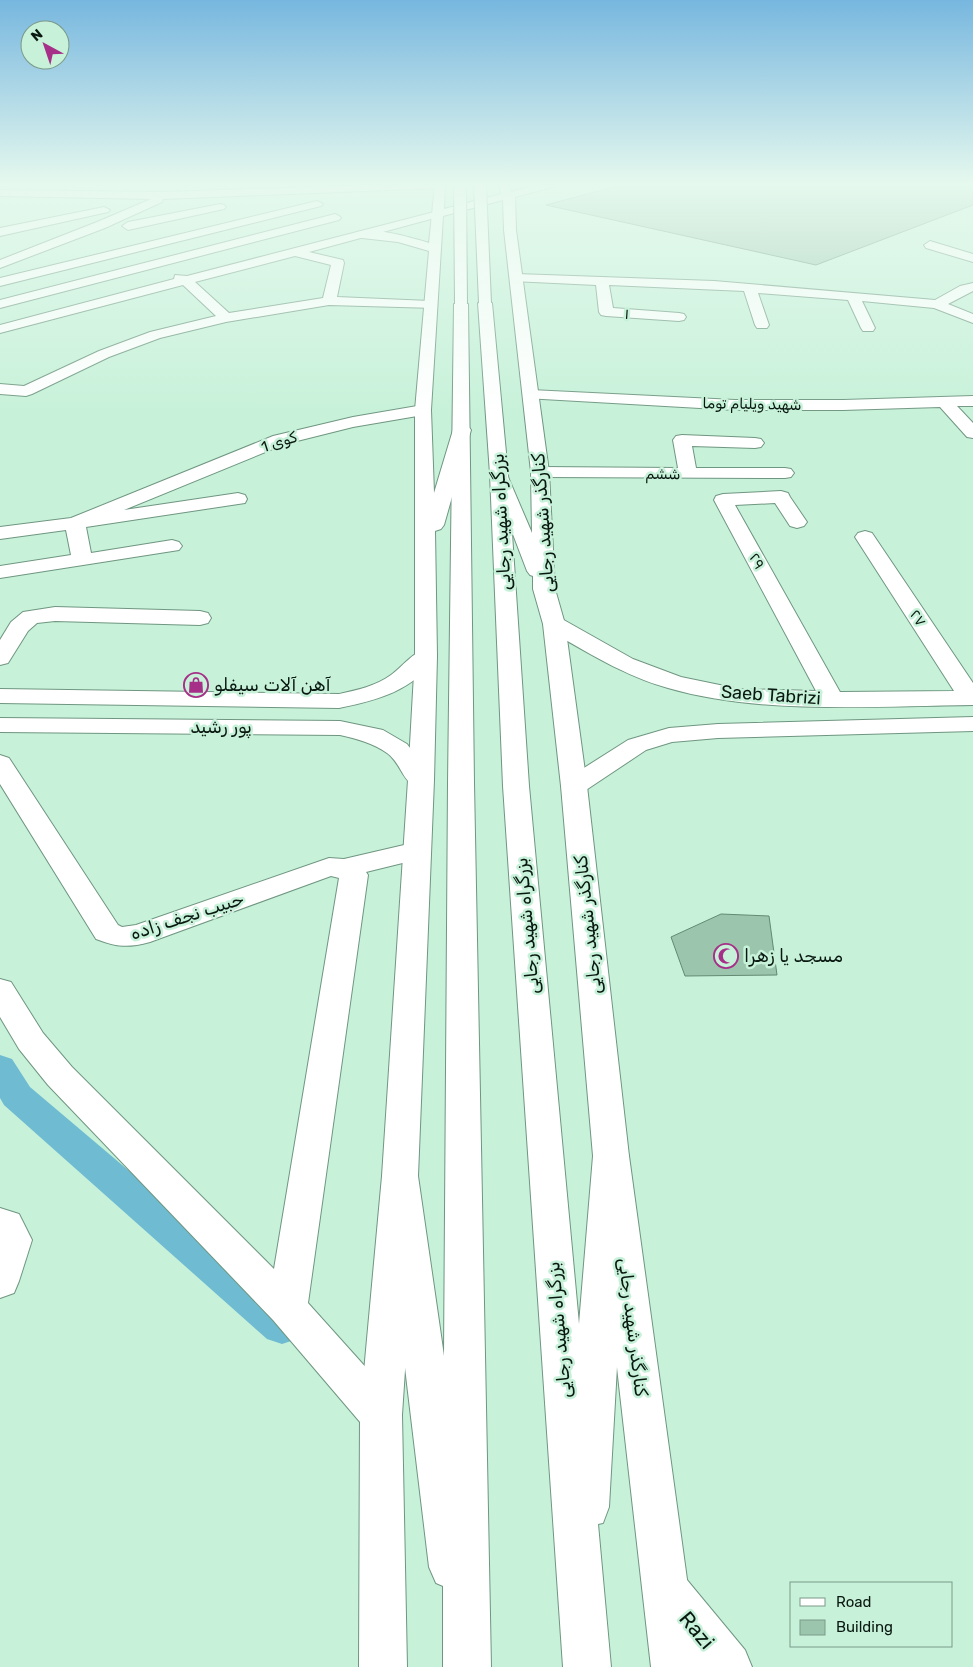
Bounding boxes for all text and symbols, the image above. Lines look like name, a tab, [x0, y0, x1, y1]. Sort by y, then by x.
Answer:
north arrow	[20, 20, 70, 70]
text: N	[28, 26, 46, 45]
street label: ۱	[624, 305, 630, 323]
street label: شهید ویلیام توما	[702, 394, 802, 415]
street label: کوی 1	[259, 428, 299, 456]
street label: بزرگراه شهید رجایی	[486, 453, 516, 591]
street label: کنارگذر شهید رجایی	[527, 453, 559, 593]
street label: ششم	[645, 465, 681, 484]
street label: ۲۹	[745, 550, 769, 572]
street label: ۲۷	[906, 606, 930, 630]
shop icon: آهن آلات سیفلو	[183, 672, 209, 698]
place label: آهن آلات سیفلو	[214, 674, 331, 696]
street label: Saeb Tabrizi	[720, 681, 822, 709]
street label: پور رشید	[190, 716, 252, 739]
street label: کنارگذر شهید رجایی	[570, 854, 606, 996]
street label: بزرگراه شهید رجایی	[510, 857, 544, 995]
street label: حبیب نجف زاده	[128, 887, 246, 945]
mosque icon: مسجد یا زهرا	[713, 943, 739, 969]
place label: مسجد یا زهرا	[744, 945, 843, 967]
street label: کنارگذر شهید رجایی	[614, 1256, 652, 1398]
street label: بزرگراه شهید رجایی	[542, 1261, 576, 1399]
legend	[790, 1582, 953, 1647]
text: Road	[836, 1593, 872, 1611]
street label: Razi	[674, 1606, 720, 1654]
text: Building	[836, 1618, 893, 1636]

